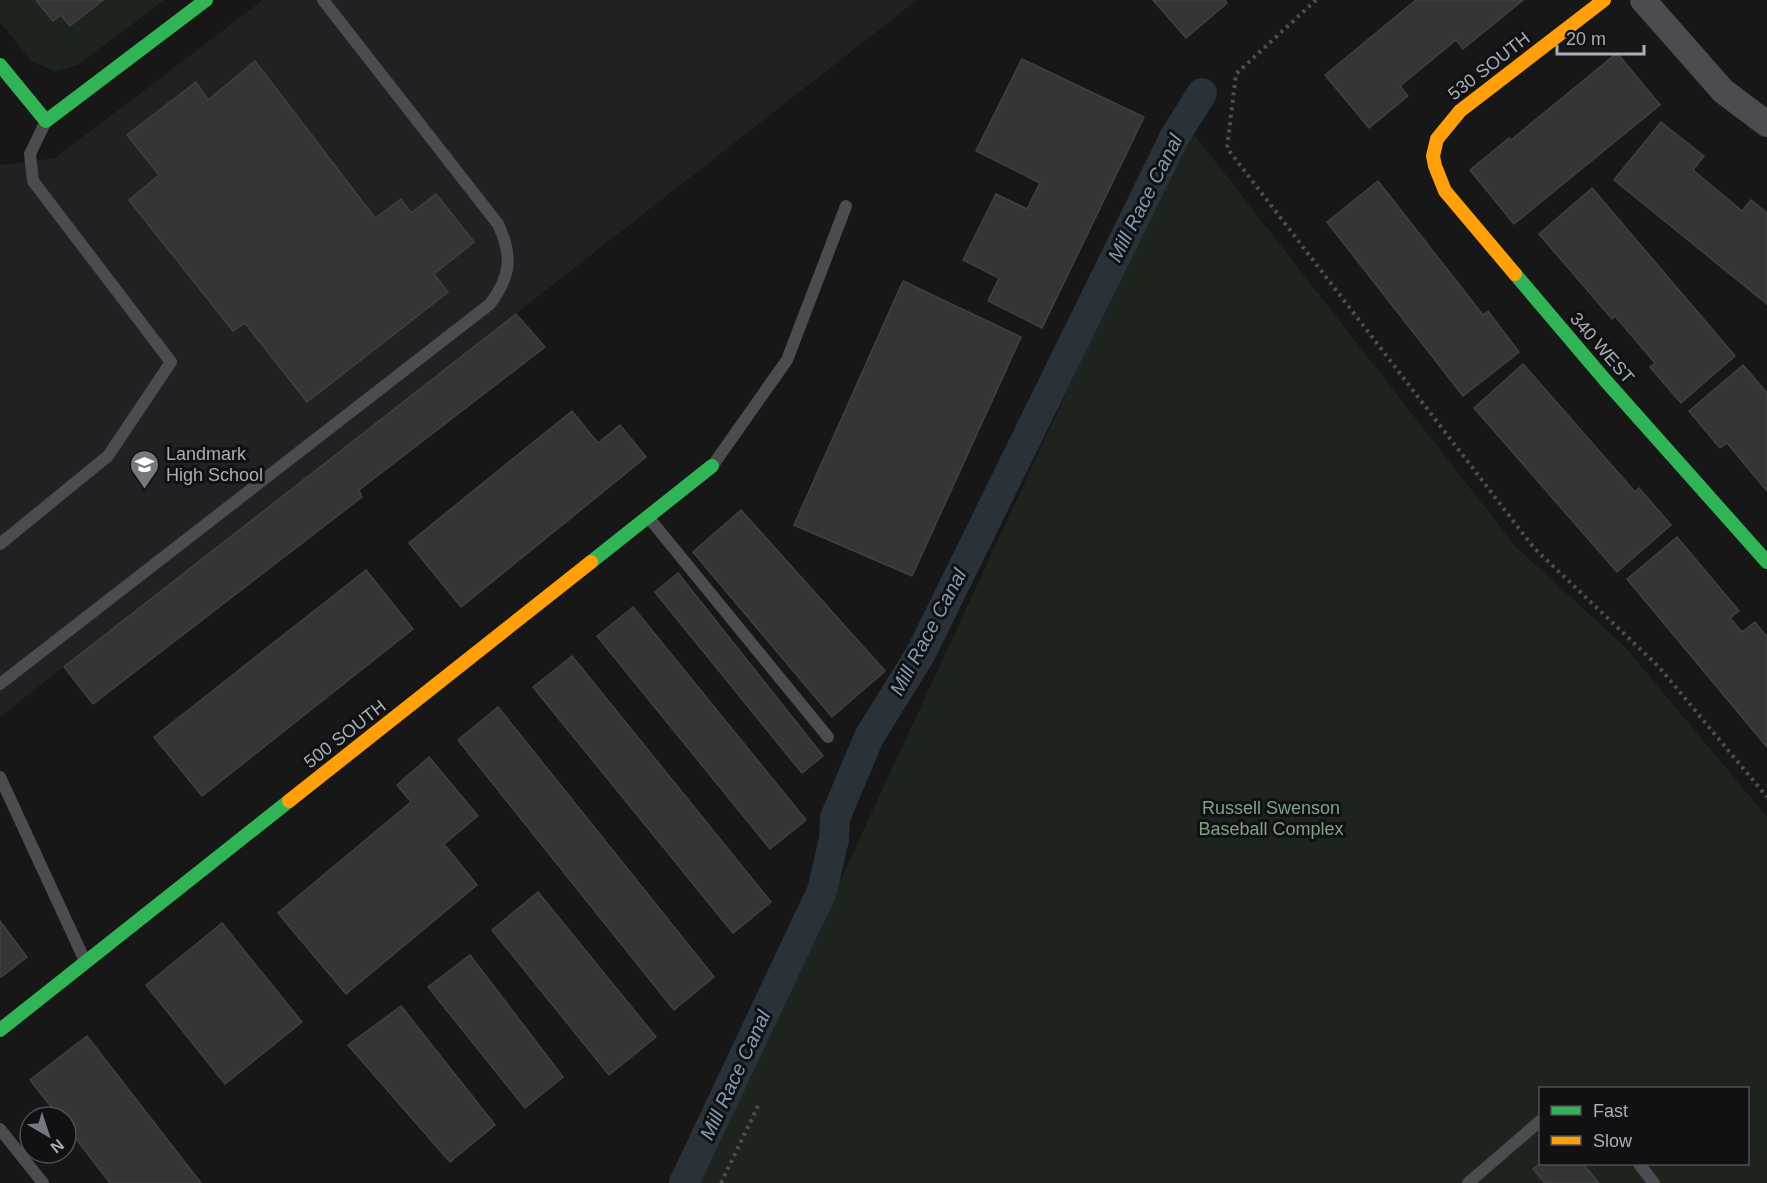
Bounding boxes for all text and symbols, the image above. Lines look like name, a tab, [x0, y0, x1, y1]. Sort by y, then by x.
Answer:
scale bar	[1557, 18, 1644, 56]
street label: 530 SOUTH	[1444, 28, 1534, 104]
text: 20 m	[1566, 29, 1606, 49]
water label: Mill Race Canal	[1103, 130, 1187, 265]
street label: 340 WEST	[1566, 309, 1638, 387]
place label: Landmark High School	[166, 444, 263, 485]
school or university icon: Landmark High School	[129, 448, 161, 490]
water label: Mill Race Canal	[885, 565, 971, 699]
street label: 500 SOUTH	[300, 696, 390, 772]
park label: Russell Swenson Baseball Complex	[1198, 798, 1344, 839]
water label: Mill Race Canal	[695, 1006, 775, 1143]
legend	[1539, 1087, 1749, 1165]
text: Fast	[1593, 1101, 1628, 1121]
north arrow	[18, 1105, 78, 1165]
text: Slow	[1593, 1131, 1633, 1151]
text: N	[47, 1136, 67, 1157]

